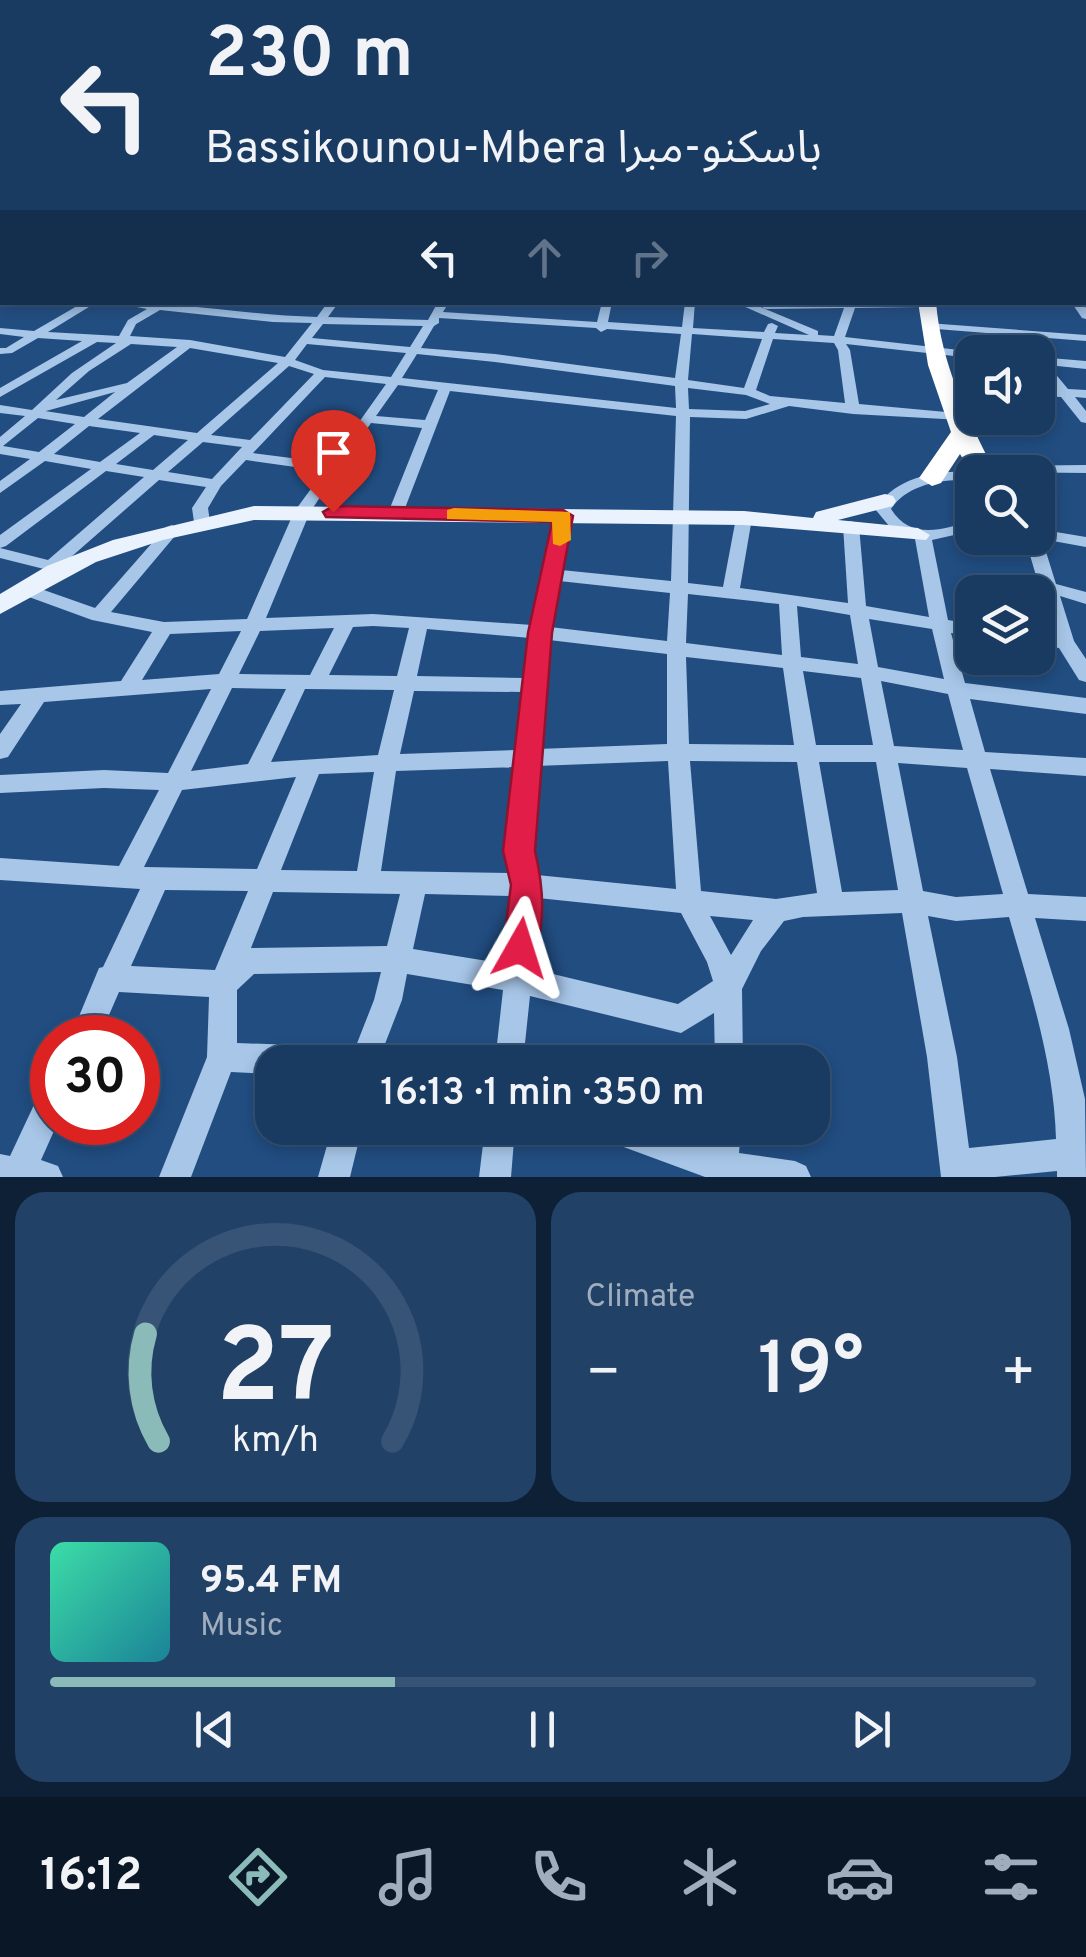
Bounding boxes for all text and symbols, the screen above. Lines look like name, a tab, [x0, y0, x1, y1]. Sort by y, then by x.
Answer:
text: 230 m	[205, 13, 414, 102]
icon: left	[40, 40, 170, 170]
text: Bassikounou-Mbera باسكنو-مبرا	[205, 122, 822, 179]
icon: left	[412, 230, 467, 285]
icon: ahead	[517, 230, 572, 285]
icon: right	[622, 230, 677, 285]
map controls	[955, 335, 1055, 675]
button: sound	[955, 335, 1055, 435]
pin	[291, 410, 376, 513]
icon: arrive	[306, 425, 361, 480]
button: search	[955, 455, 1055, 555]
button: layers	[955, 575, 1055, 675]
position arrow	[468, 896, 572, 1000]
speed limit sign: 30	[30, 1015, 160, 1145]
text: 16:13 · 1 min · 350 m	[380, 1070, 705, 1119]
text: Climate	[586, 1278, 695, 1318]
text: 27	[216, 1307, 334, 1439]
text: 19°	[758, 1326, 864, 1421]
text: −	[586, 1340, 621, 1410]
text: +	[1001, 1340, 1036, 1410]
text: km/h	[232, 1419, 319, 1465]
text: 95.4 FM	[200, 1558, 342, 1607]
text: Music	[200, 1607, 283, 1647]
icon: previous	[187, 1702, 242, 1757]
icon: pause	[515, 1702, 570, 1757]
icon: next	[844, 1702, 899, 1757]
icon: directions	[223, 1842, 293, 1912]
icon: music	[373, 1842, 443, 1912]
icon: phone	[524, 1842, 594, 1912]
icon: climate	[675, 1842, 745, 1912]
icon: car	[825, 1842, 895, 1912]
icon: filters	[976, 1842, 1046, 1912]
text: 16:12	[40, 1849, 142, 1906]

